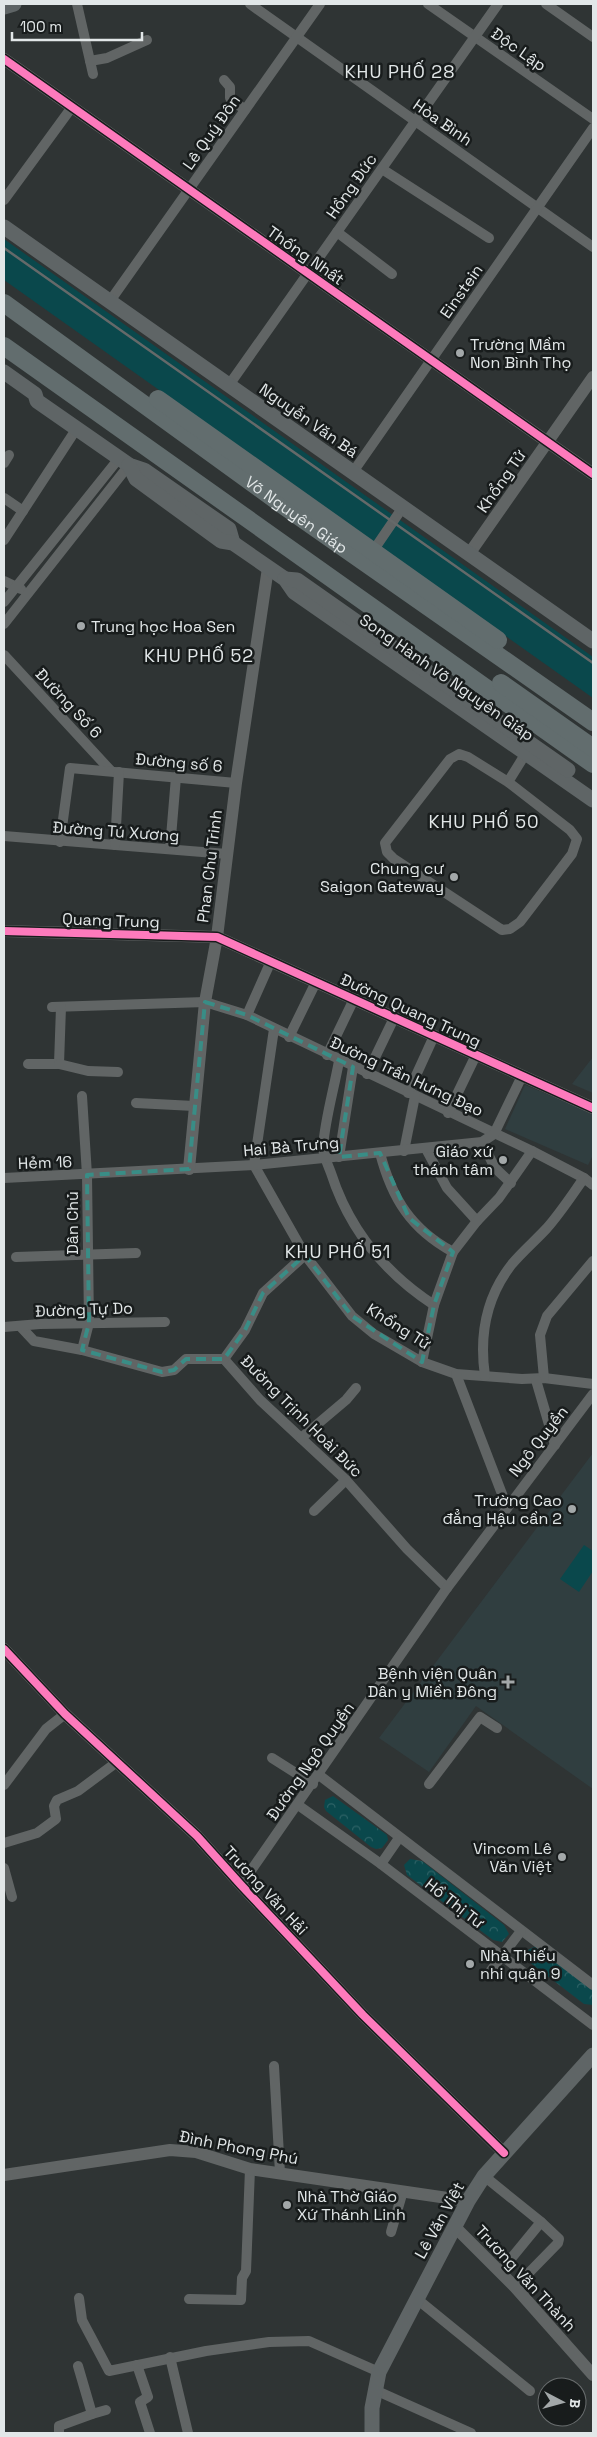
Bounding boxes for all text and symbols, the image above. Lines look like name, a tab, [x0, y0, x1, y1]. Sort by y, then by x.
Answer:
scale bar	[12, 10, 142, 42]
text: 100 m	[20, 17, 62, 36]
street label: Độc Lập	[487, 23, 550, 76]
district label: KHU PHỐ 28	[345, 60, 455, 83]
street label: Lê Quý Đôn	[178, 91, 245, 174]
street label: Hòa Bình	[409, 94, 477, 150]
street label: Hồng Đức	[321, 150, 381, 223]
street label: Thống Nhất	[263, 221, 349, 290]
street label: Einstein	[435, 260, 488, 322]
place label: Trường Mầm Non Bình Thọ	[470, 334, 571, 373]
marker: Trường Mầm Non Bình Thọ	[454, 347, 466, 359]
street label: Nguyễn Văn Bá	[255, 379, 362, 462]
street label: Khổng Tử	[472, 445, 531, 517]
street label: Võ Nguyên Giáp	[241, 471, 352, 558]
street label: Song Hành Võ Nguyên Giáp	[355, 609, 538, 746]
place label: Trung học Hoa Sen	[91, 616, 235, 637]
marker: Trung học Hoa Sen	[75, 620, 87, 632]
district label: KHU PHỐ 52	[144, 644, 254, 667]
street label: Đường Số 6	[31, 664, 107, 743]
street label: Đường số 6	[135, 748, 223, 777]
street label: Phan Chu Trinh	[192, 808, 227, 924]
district label: KHU PHỐ 50	[428, 810, 540, 833]
street label: Đường Tú Xương	[52, 817, 180, 846]
place label: Chung cư Saigon Gateway	[320, 858, 444, 897]
marker: Chung cư Saigon Gateway	[448, 871, 460, 883]
street label: Quang Trung	[62, 908, 160, 933]
street label: Đường Quang Trung	[337, 969, 484, 1052]
street label: Đường Trần Hưng Đạo	[327, 1032, 487, 1121]
street label: Hai Bà Trưng	[242, 1132, 340, 1161]
place label: Giáo xứ thánh tâm	[413, 1141, 493, 1180]
street label: Hẻm 16	[18, 1151, 73, 1174]
marker: Giáo xứ thánh tâm	[497, 1154, 509, 1166]
street label: Dân Chủ	[62, 1191, 83, 1255]
district label: KHU PHỐ 51	[285, 1240, 391, 1263]
street label: Đường Tự Do	[35, 1297, 133, 1322]
street label: Khổng Tử	[363, 1298, 435, 1355]
street label: Đường Trịnh Hoài Đức	[236, 1351, 367, 1482]
street label: Ngô Quyền	[504, 1402, 573, 1481]
place label: Trường Cao đẳng Hậu cần 2	[443, 1490, 562, 1529]
marker: Trường Cao đẳng Hậu cần 2	[566, 1503, 578, 1515]
place label: Bệnh viện Quân Dân y Miền Đông	[368, 1663, 497, 1702]
marker: Bệnh viện Quân Dân y Miền Đông	[501, 1675, 515, 1689]
street label: Đường Ngô Quyền	[262, 1698, 359, 1824]
place label: Vincom Lê Văn Việt	[473, 1838, 552, 1877]
street label: Trương Văn Hải	[219, 1841, 312, 1939]
marker: Vincom Lê Văn Việt	[556, 1851, 568, 1863]
street label: Hồ Thị Tư	[421, 1874, 489, 1933]
place label: Nhà Thiếu nhi quận 9	[480, 1945, 561, 1984]
marker: Nhà Thiếu nhi quận 9	[464, 1958, 476, 1970]
street label: Đình Phong Phú	[178, 2126, 300, 2169]
street label: Lê Văn Việt	[410, 2178, 469, 2262]
place label: Nhà Thờ Giáo Xứ Thánh Linh	[297, 2186, 406, 2225]
marker: Nhà Thờ Giáo Xứ Thánh Linh	[281, 2199, 293, 2211]
street label: Trương Văn Thành	[471, 2221, 581, 2336]
north arrow	[537, 2377, 587, 2427]
text: B	[565, 2398, 584, 2409]

